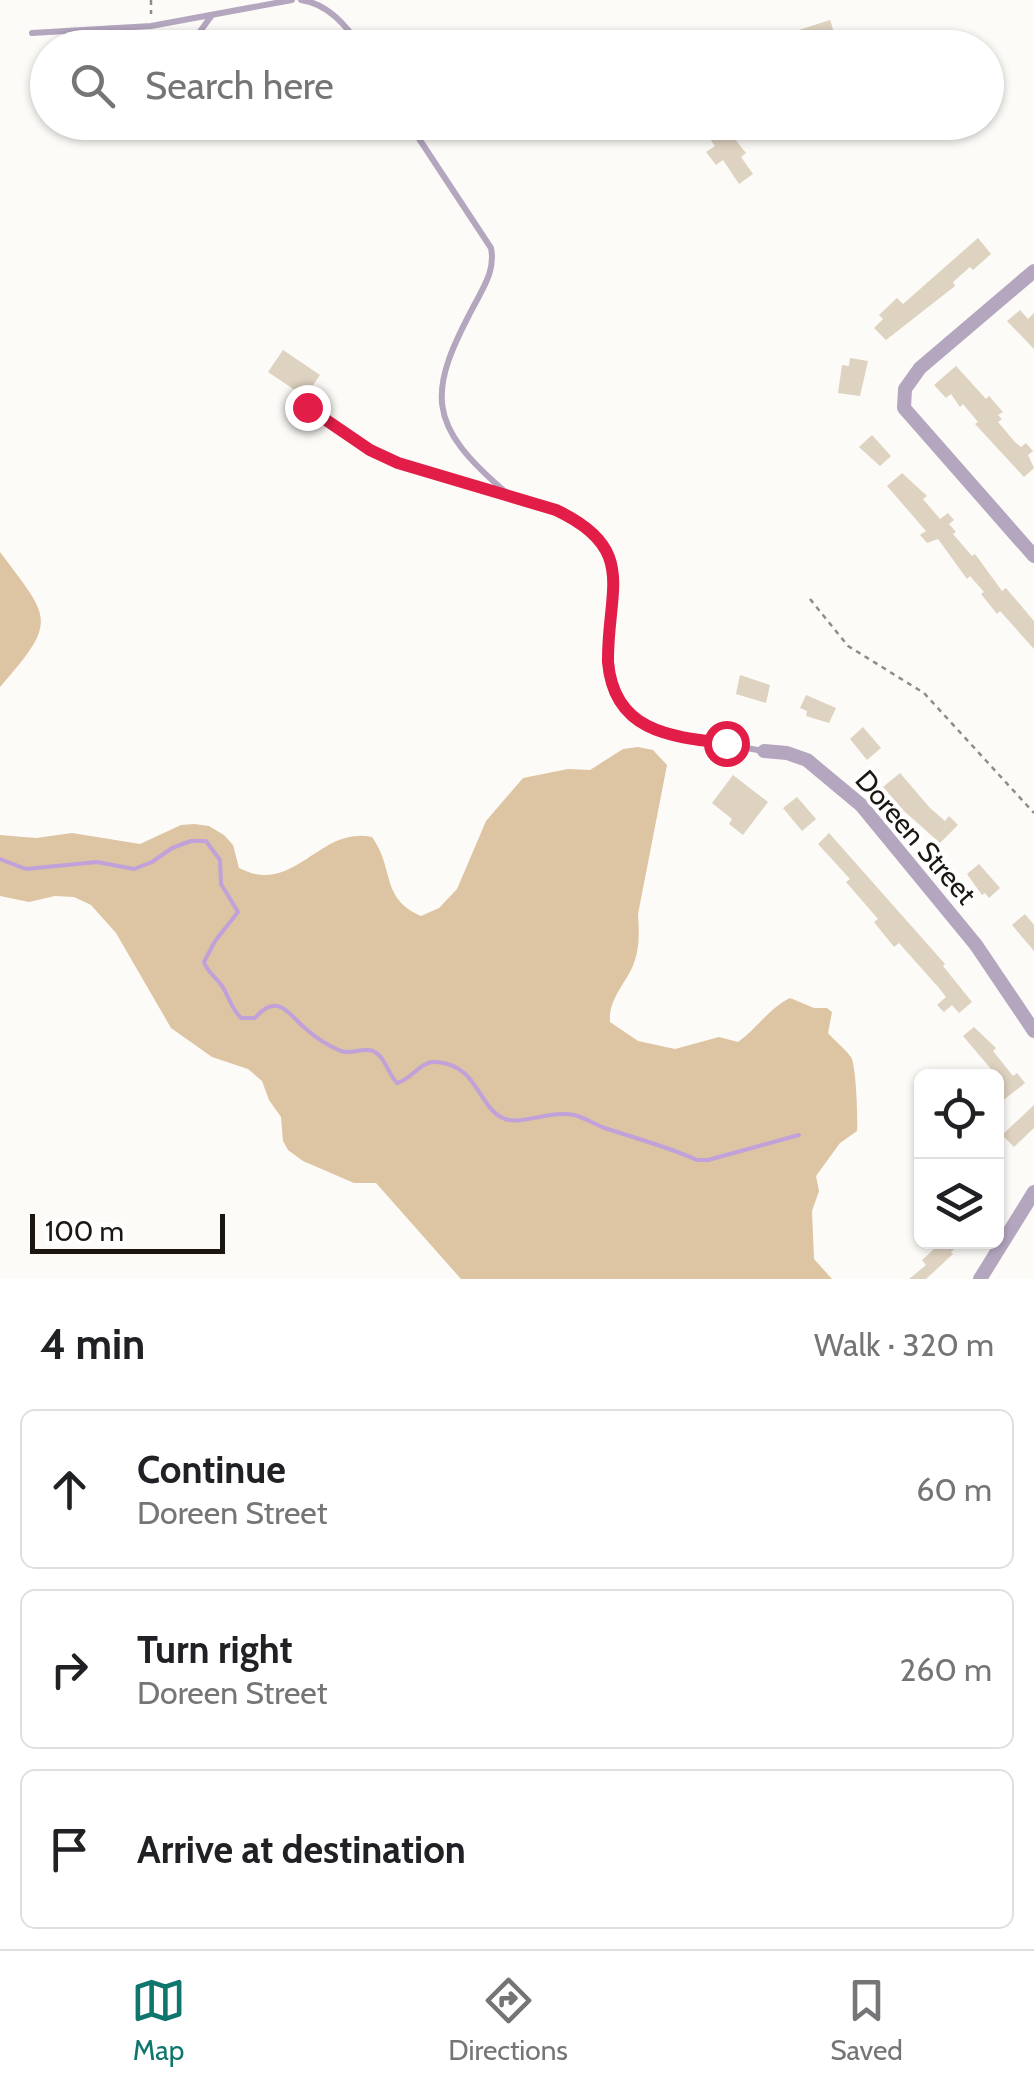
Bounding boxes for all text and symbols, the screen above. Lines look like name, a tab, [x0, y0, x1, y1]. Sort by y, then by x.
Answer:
search box	[30, 30, 1004, 140]
icon: search	[65, 58, 120, 113]
text: Search here	[145, 62, 334, 109]
route end	[285, 385, 331, 431]
route start	[704, 721, 750, 767]
street label: Doreen Street	[849, 763, 983, 911]
map controls	[914, 1069, 1004, 1249]
button: locate	[914, 1069, 1004, 1159]
button: layers	[914, 1159, 1004, 1249]
scale bar	[30, 1209, 225, 1254]
text: 100 m	[45, 1214, 124, 1248]
text: 4 min	[40, 1318, 145, 1370]
text: Walk · 320 m	[814, 1325, 994, 1364]
text: Continue	[137, 1446, 286, 1493]
icon: ahead	[42, 1462, 97, 1517]
text: 60 m	[916, 1470, 992, 1509]
text: Doreen Street	[137, 1493, 327, 1532]
text: Turn right	[137, 1626, 293, 1673]
icon: right	[42, 1642, 97, 1697]
text: 260 m	[899, 1650, 992, 1689]
text: Doreen Street	[137, 1673, 327, 1712]
icon: arrive	[42, 1822, 97, 1877]
text: Arrive at destination	[137, 1826, 466, 1873]
tab: Map	[131, 1973, 186, 2067]
tab: Directions	[448, 1973, 568, 2067]
tab: Saved	[830, 1973, 903, 2067]

